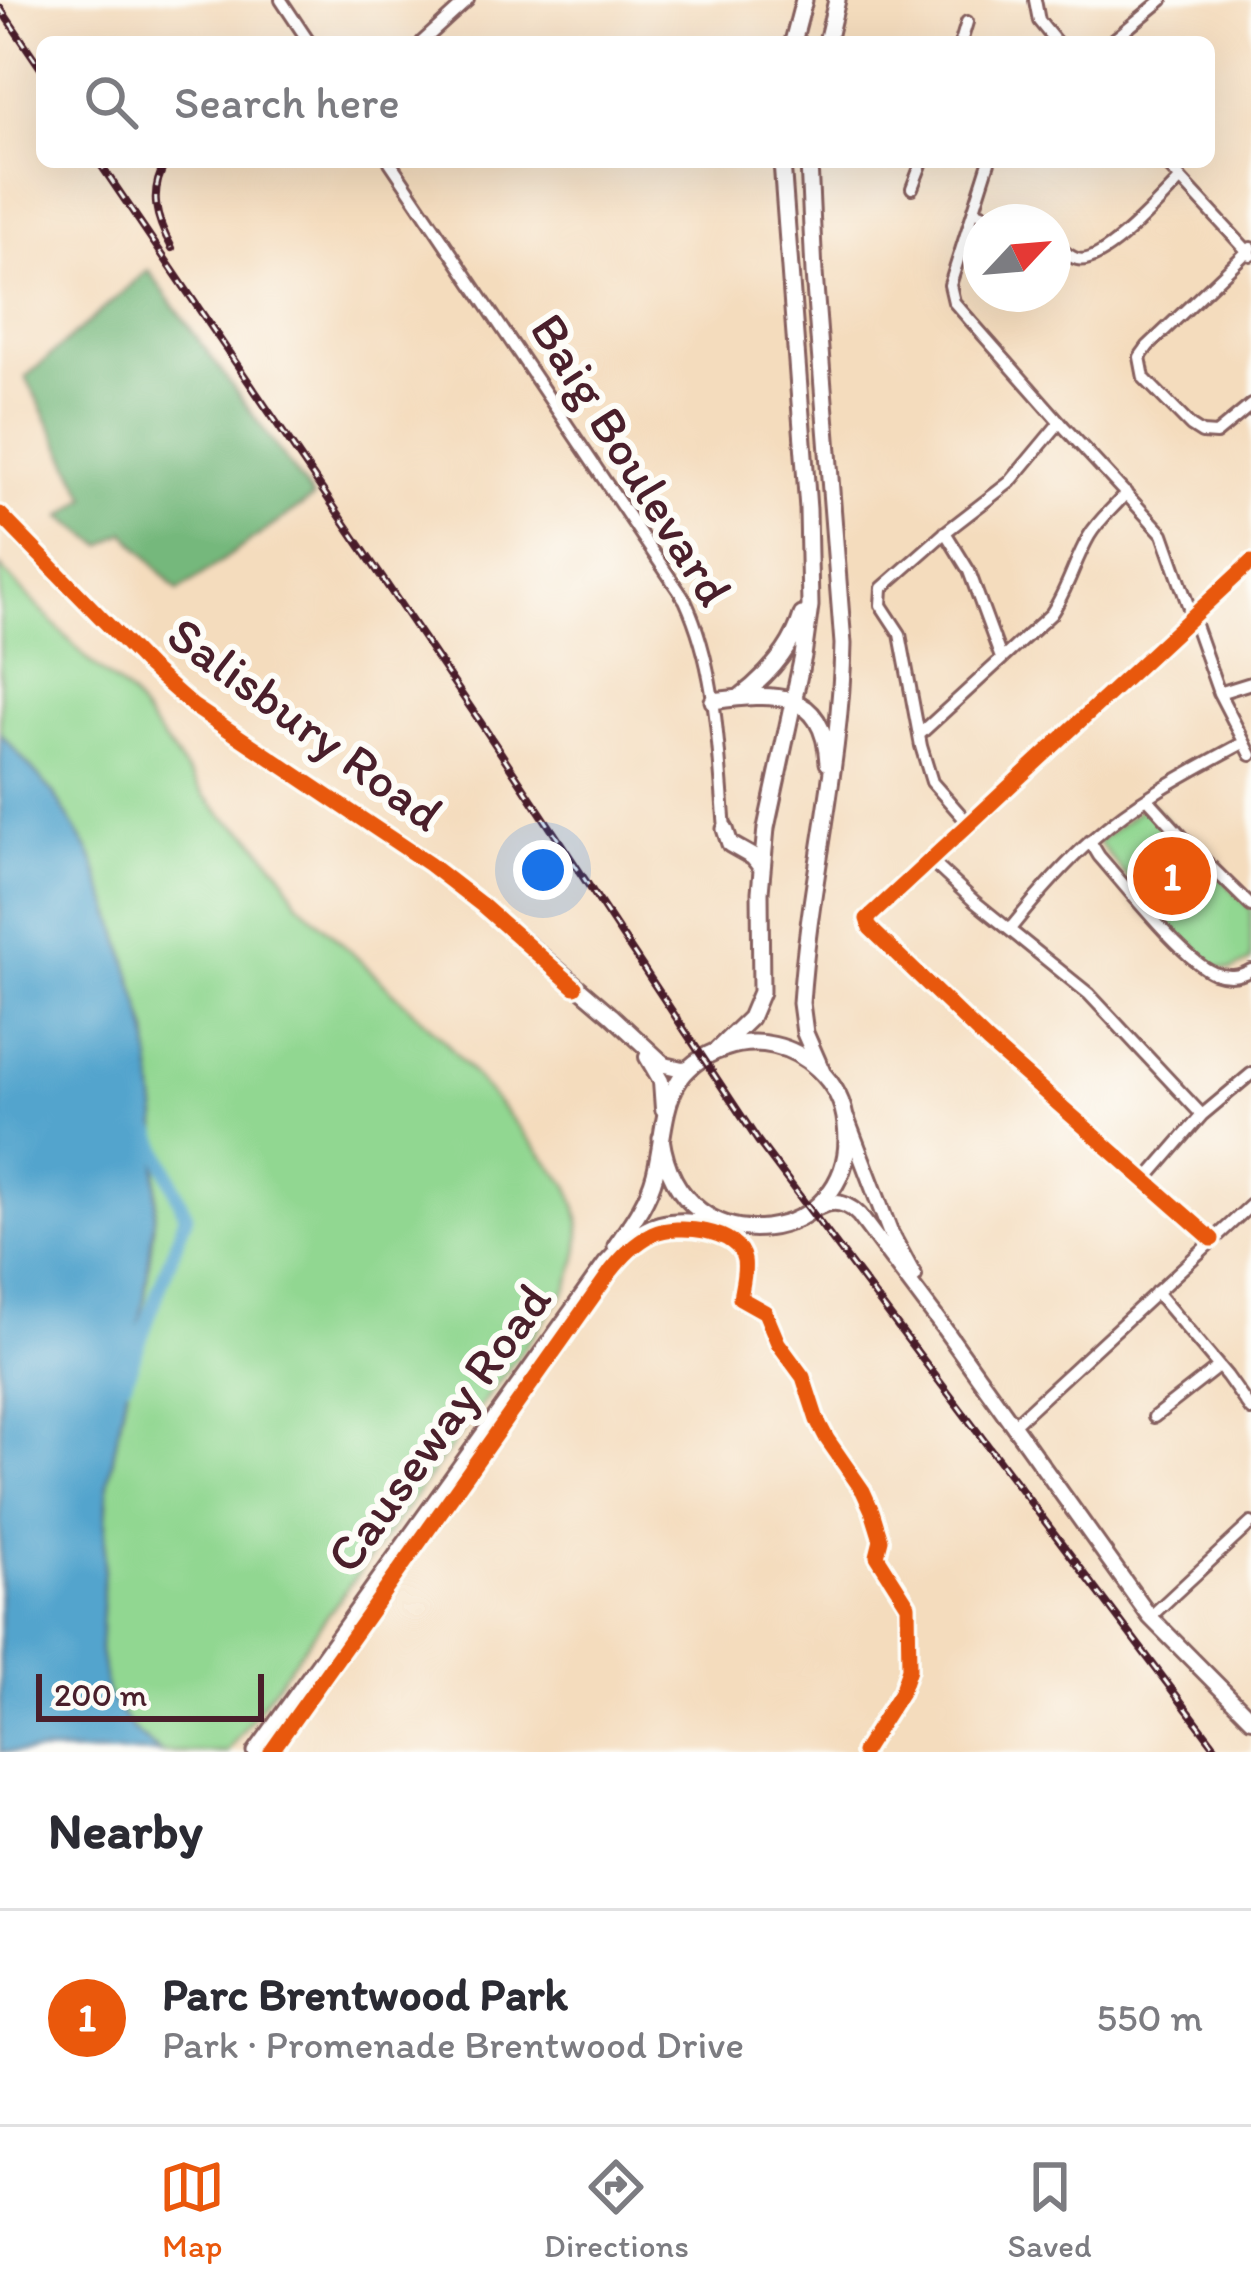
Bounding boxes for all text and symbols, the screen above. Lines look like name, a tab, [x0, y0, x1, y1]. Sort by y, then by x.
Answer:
search box	[36, 36, 1215, 168]
icon: search	[78, 69, 144, 135]
text: Search here	[174, 75, 400, 129]
north arrow	[963, 204, 1071, 312]
street label: Baig Boulevard	[518, 302, 746, 617]
street label: Salisbury Road	[156, 603, 456, 844]
pin: 1	[1133, 831, 1211, 921]
your location	[513, 840, 573, 900]
street label: Causeway Road	[313, 1271, 564, 1584]
scale bar	[36, 1668, 264, 1721]
text: 200 m	[54, 1675, 147, 1714]
text: Nearby	[48, 1800, 203, 1861]
text: Parc Brentwood Park	[162, 1967, 568, 2021]
text: 1	[78, 1994, 96, 2041]
text: 550 m	[1096, 1994, 1203, 2041]
text: Park · Promenade Brentwood Drive	[162, 2021, 744, 2068]
tab: Map	[159, 2154, 225, 2265]
tab: Directions	[544, 2154, 689, 2265]
tab: Saved	[1008, 2154, 1092, 2265]

